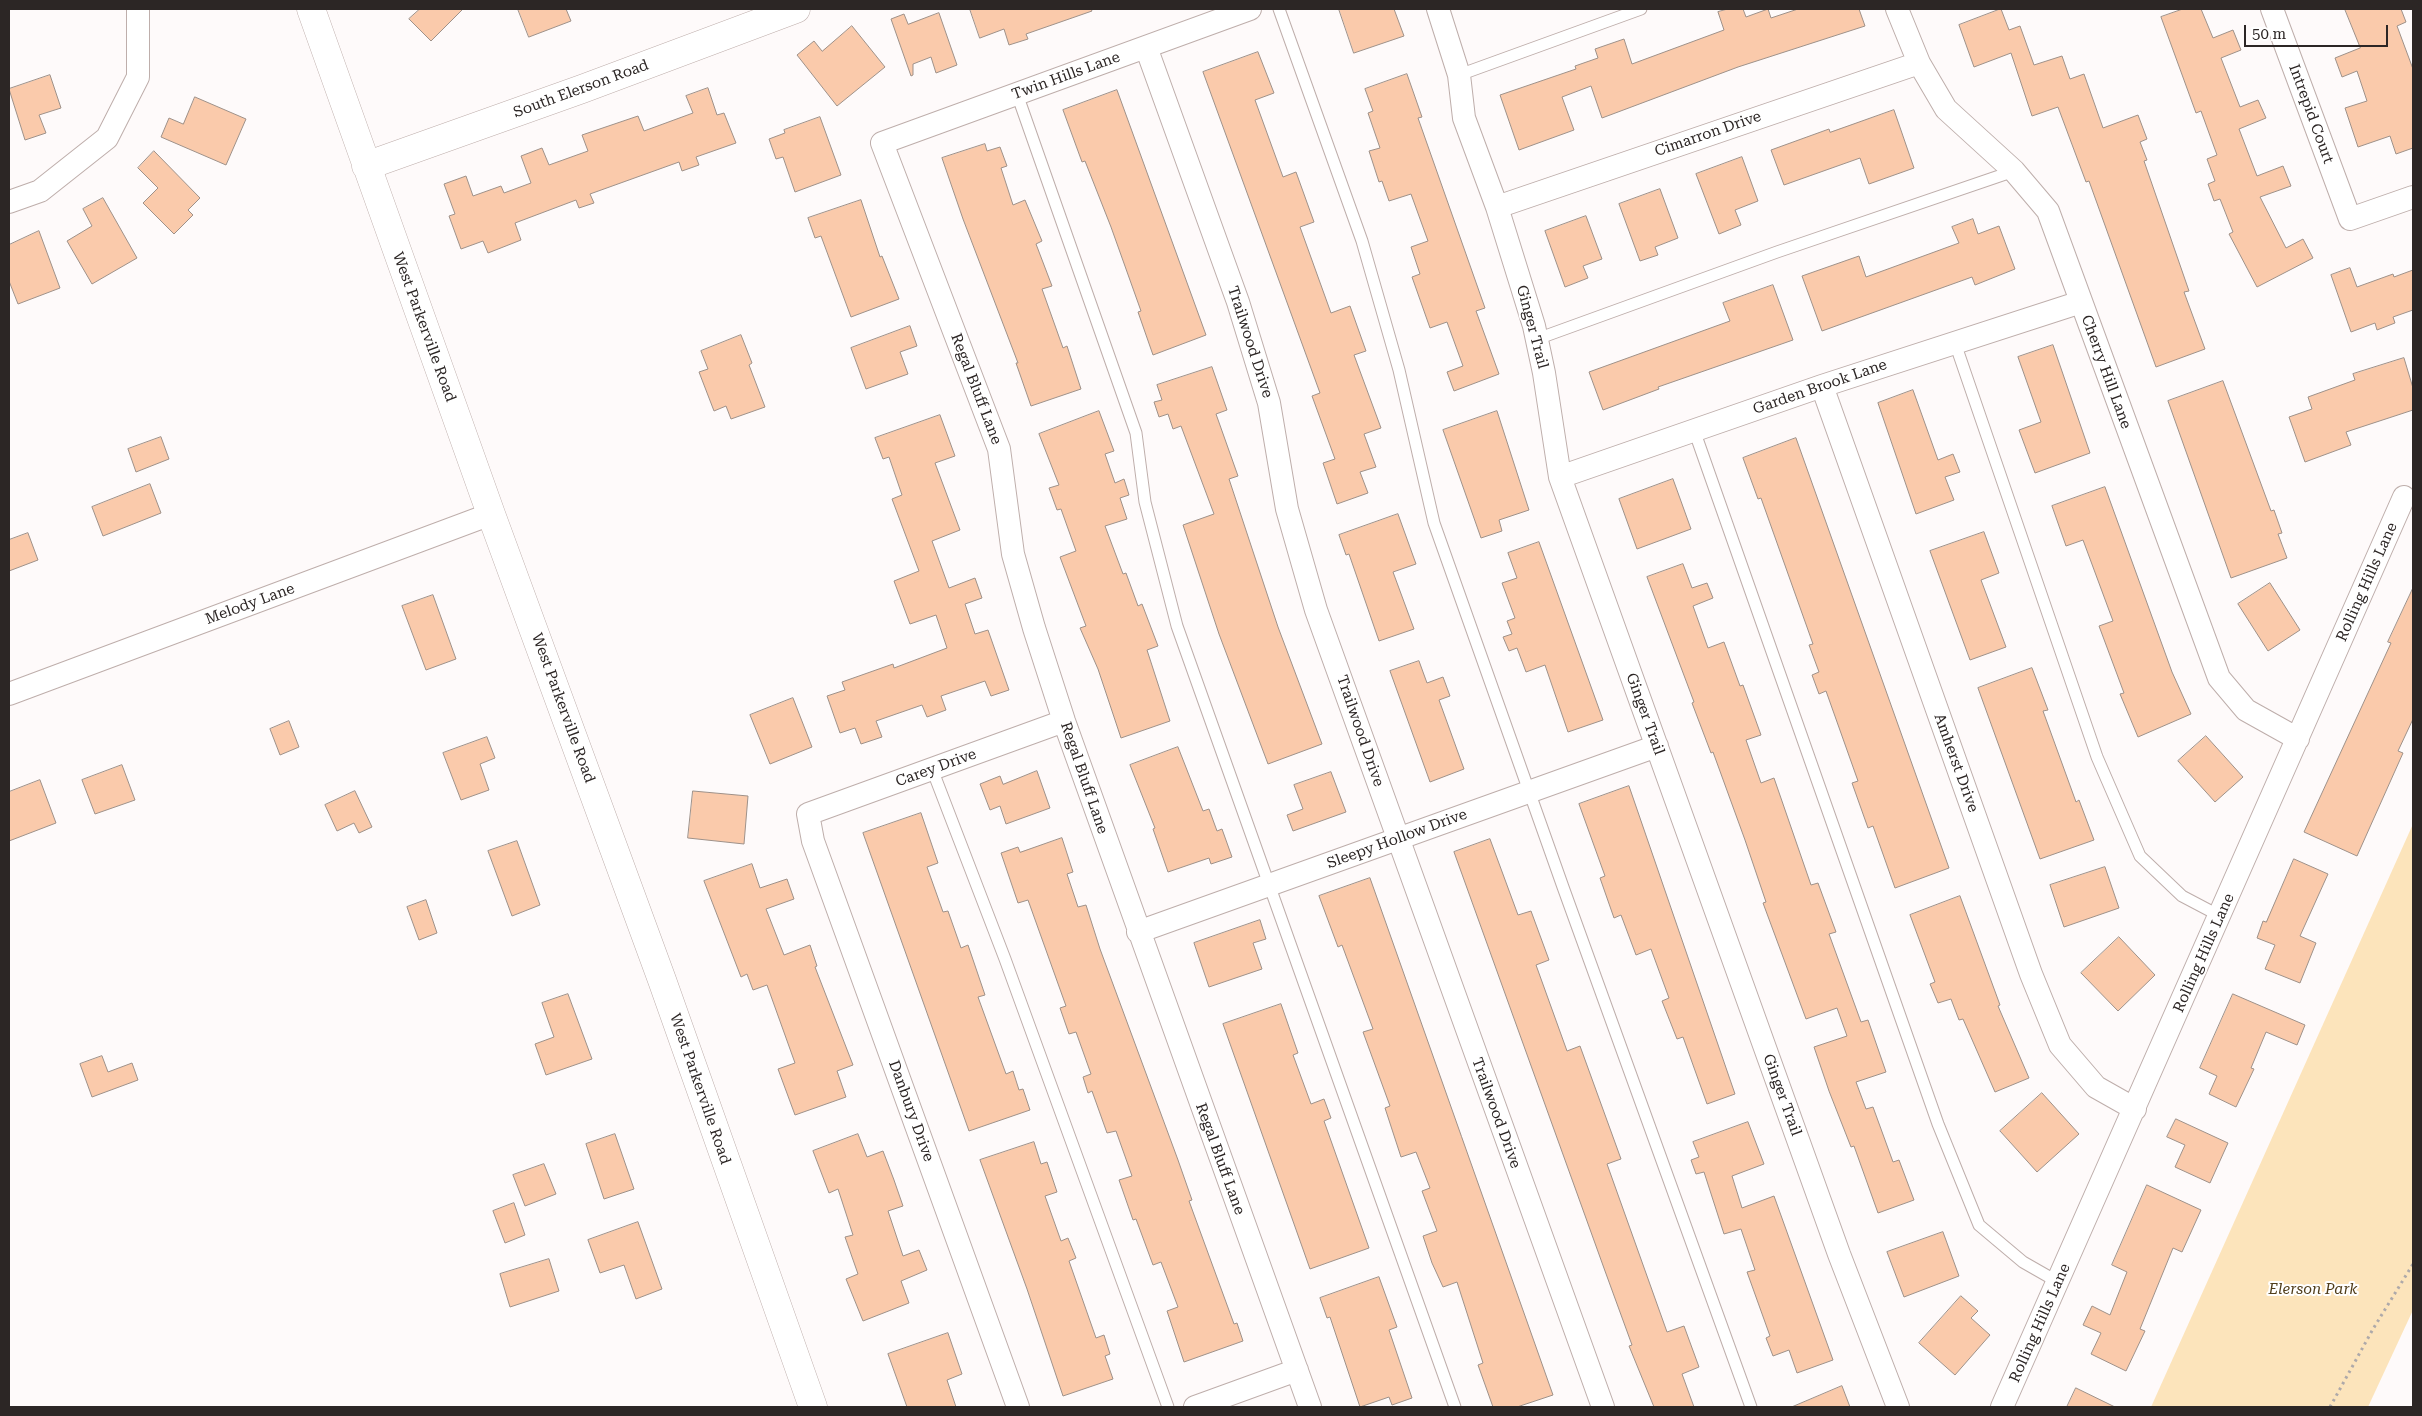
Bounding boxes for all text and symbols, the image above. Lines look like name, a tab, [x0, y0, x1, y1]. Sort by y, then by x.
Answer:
scale bar	[2247, 15, 2391, 47]
text: 50 m	[2252, 25, 2286, 43]
street label: Twin Hills Lane	[1010, 48, 1122, 104]
street label: South Elerson Road	[511, 56, 651, 122]
street label: Intrepid Court	[2285, 62, 2337, 166]
street label: Cimarron Drive	[1652, 107, 1764, 161]
street label: West Parkerville Road	[388, 250, 460, 404]
street label: Ginger Trail	[1512, 283, 1552, 371]
street label: Trailwood Drive	[1223, 284, 1277, 400]
street label: Cherry Hill Lane	[2077, 313, 2135, 431]
street label: Regal Bluff Lane	[947, 331, 1005, 447]
street label: Garden Brook Lane	[1751, 356, 1889, 418]
street label: Rolling Hills Lane	[2333, 520, 2401, 644]
street label: Melody Lane	[203, 579, 297, 629]
street label: West Parkerville Road	[527, 631, 599, 785]
street label: Ginger Trail	[1622, 671, 1668, 757]
street label: Trailwood Drive	[1333, 673, 1387, 789]
street label: Amherst Drive	[1930, 711, 1982, 815]
street label: Regal Bluff Lane	[1056, 720, 1112, 836]
street label: Carey Drive	[893, 745, 979, 791]
street label: Sleepy Hollow Drive	[1324, 805, 1470, 873]
street label: Rolling Hills Lane	[2170, 891, 2238, 1015]
street label: West Parkerville Road	[666, 1011, 734, 1167]
street label: Ginger Trail	[1759, 1052, 1805, 1138]
street label: Trailwood Drive	[1468, 1055, 1524, 1171]
street label: Danbury Drive	[884, 1058, 938, 1164]
street label: Regal Bluff Lane	[1191, 1101, 1249, 1217]
street label: Rolling Hills Lane	[2006, 1261, 2074, 1385]
park label: Elerson Park	[2269, 1281, 2357, 1299]

